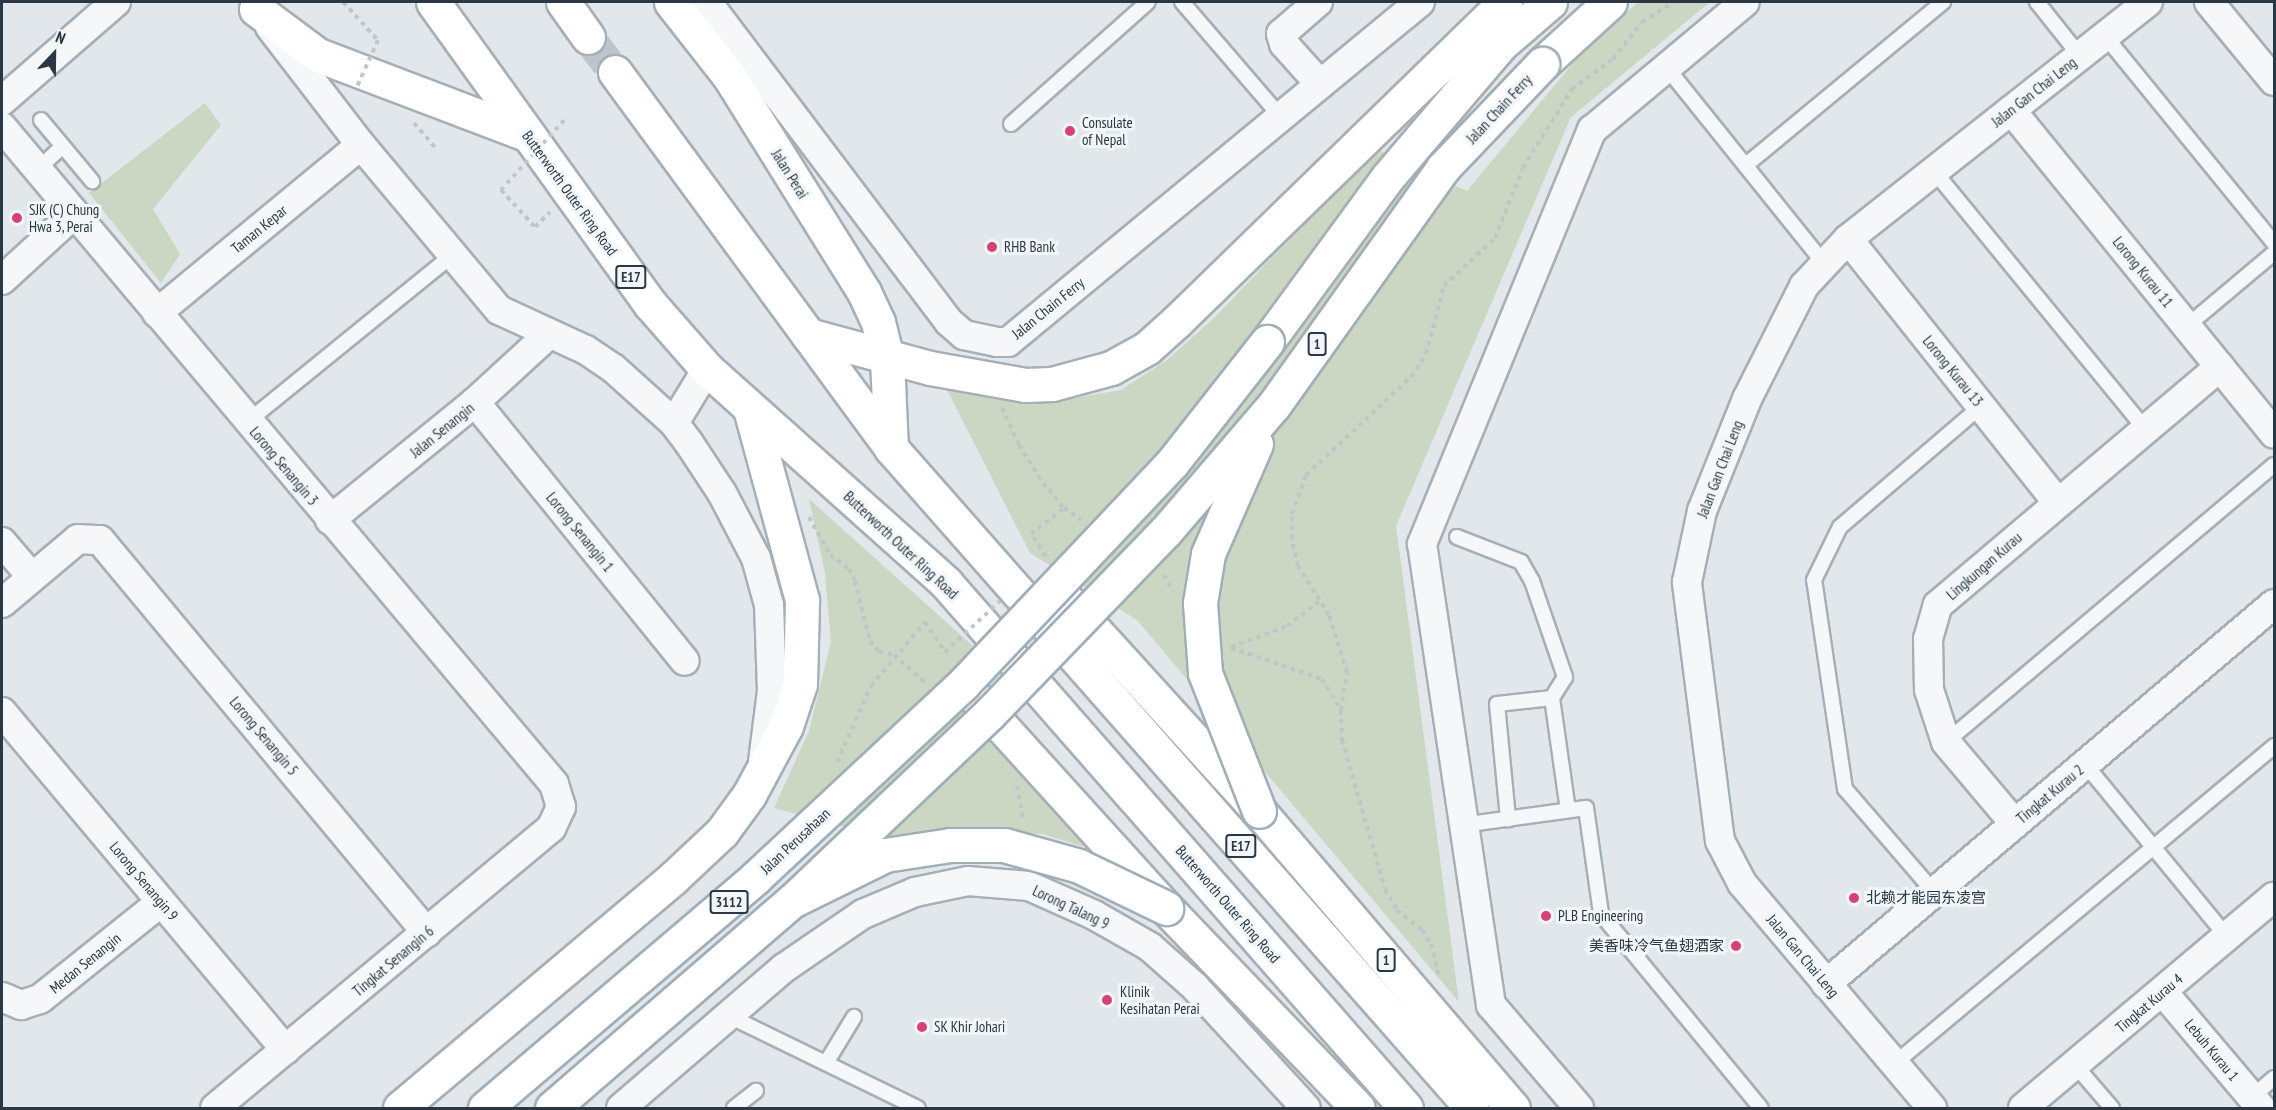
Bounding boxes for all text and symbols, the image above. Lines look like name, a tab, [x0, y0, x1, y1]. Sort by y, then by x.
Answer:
north arrow	[24, 24, 84, 84]
text: N	[53, 26, 68, 48]
street label: Jalan Gan Chai Leng	[1988, 53, 2080, 131]
street label: Jalan Chain Ferry	[1463, 71, 1535, 147]
place label: Consulate of Nepal	[1082, 113, 1133, 148]
marker: Consulate of Nepal	[1063, 124, 1077, 138]
street label: Butterworth Outer Ring Road	[519, 127, 621, 259]
street label: Jalan Perai	[768, 146, 812, 202]
place label: SJK (C) Chung Hwa 3, Perai	[29, 200, 100, 235]
street label: Taman Kepar	[227, 201, 291, 257]
marker: SJK (C) Chung Hwa 3, Perai	[10, 211, 24, 225]
street label: Lorong Kurau 11	[2109, 233, 2177, 311]
place label: RHB Bank	[1004, 238, 1055, 256]
marker: RHB Bank	[985, 240, 999, 254]
road number: E17	[614, 266, 648, 288]
street label: Jalan Chain Ferry	[1008, 273, 1088, 343]
street label: Lorong Kurau 13	[1919, 332, 1987, 410]
road number: 1	[1306, 333, 1328, 355]
street label: Jalan Senangin	[406, 399, 478, 461]
street label: Jalan Gan Chai Leng	[1693, 418, 1747, 520]
street label: Lorong Senangin 3	[246, 423, 322, 509]
street label: Butterworth Outer Ring Road	[840, 487, 962, 603]
street label: Lorong Senangin 1	[543, 489, 617, 575]
street label: Lingkungan Kurau	[1943, 528, 2025, 604]
street label: Lorong Senangin 5	[226, 693, 302, 779]
street label: Tingkat Kurau 2	[2013, 761, 2087, 827]
street label: Jalan Perusahaan	[757, 804, 833, 878]
road number: E17	[1224, 835, 1258, 857]
street label: Lorong Senangin 9	[106, 838, 182, 924]
street label: Butterworth Outer Ring Road	[1172, 841, 1284, 967]
street label: Lorong Talang 9	[1030, 881, 1112, 933]
place label: 北赖才能园东凌宫	[1866, 889, 1986, 907]
road number: 3112	[710, 891, 748, 913]
marker: 北赖才能园东凌宫	[1847, 891, 1861, 905]
place label: PLB Engineering	[1558, 907, 1643, 925]
marker: PLB Engineering	[1539, 909, 1553, 923]
street label: Jalan Gan Chai Leng	[1763, 911, 1843, 1001]
street label: Tingkat Senangin 6	[349, 922, 437, 1000]
street label: Medan Senangin	[46, 929, 124, 997]
place label: 美香味冷气鱼翅酒家	[1589, 937, 1724, 955]
marker: 美香味冷气鱼翅酒家	[1729, 939, 1743, 953]
road number: 1	[1376, 949, 1396, 971]
street label: Tingkat Kurau 4	[2112, 970, 2186, 1036]
place label: Klinik Kesihatan Perai	[1120, 982, 1200, 1017]
marker: Klinik Kesihatan Perai	[1098, 991, 1116, 1009]
street label: Lebuh Kurau 1	[2181, 1016, 2243, 1084]
place label: SK Khir Johari	[934, 1018, 1006, 1036]
marker: SK Khir Johari	[915, 1020, 929, 1034]

